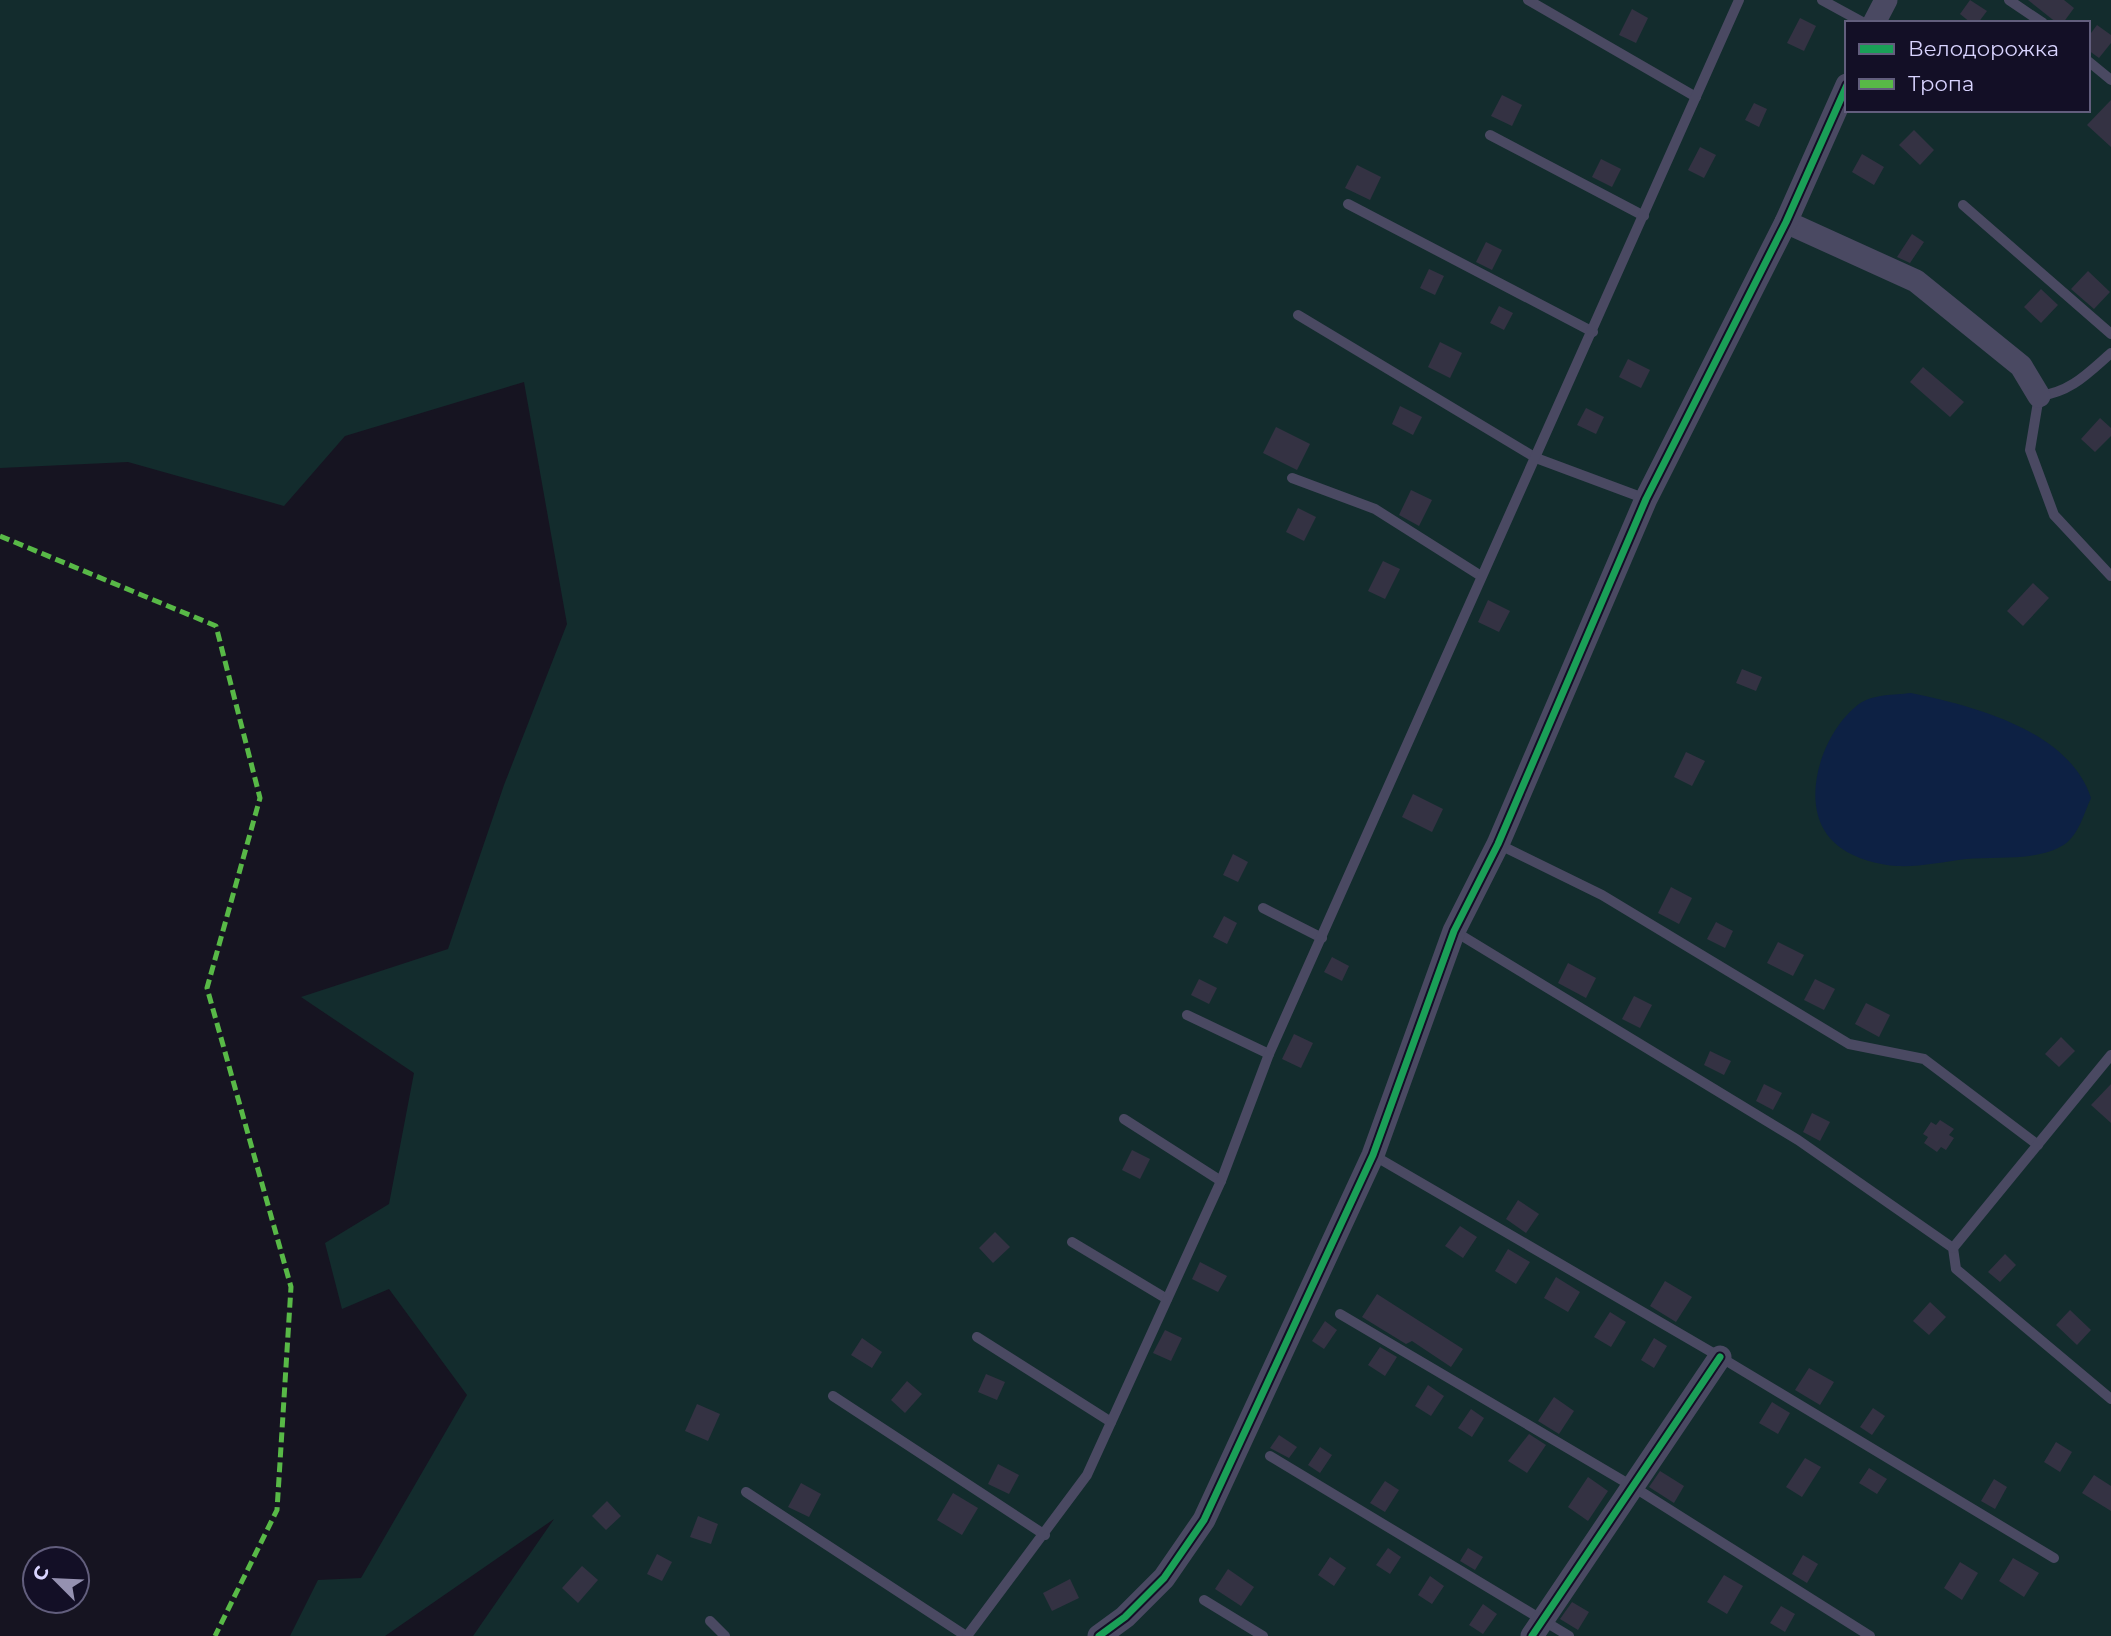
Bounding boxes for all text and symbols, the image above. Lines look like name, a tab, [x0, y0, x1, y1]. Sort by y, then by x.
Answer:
legend	[1845, 21, 2090, 112]
text: Велодорожка	[1908, 36, 2059, 61]
text: Тропа	[1908, 71, 1974, 96]
north arrow	[21, 1545, 91, 1615]
text: С	[28, 1562, 54, 1584]

